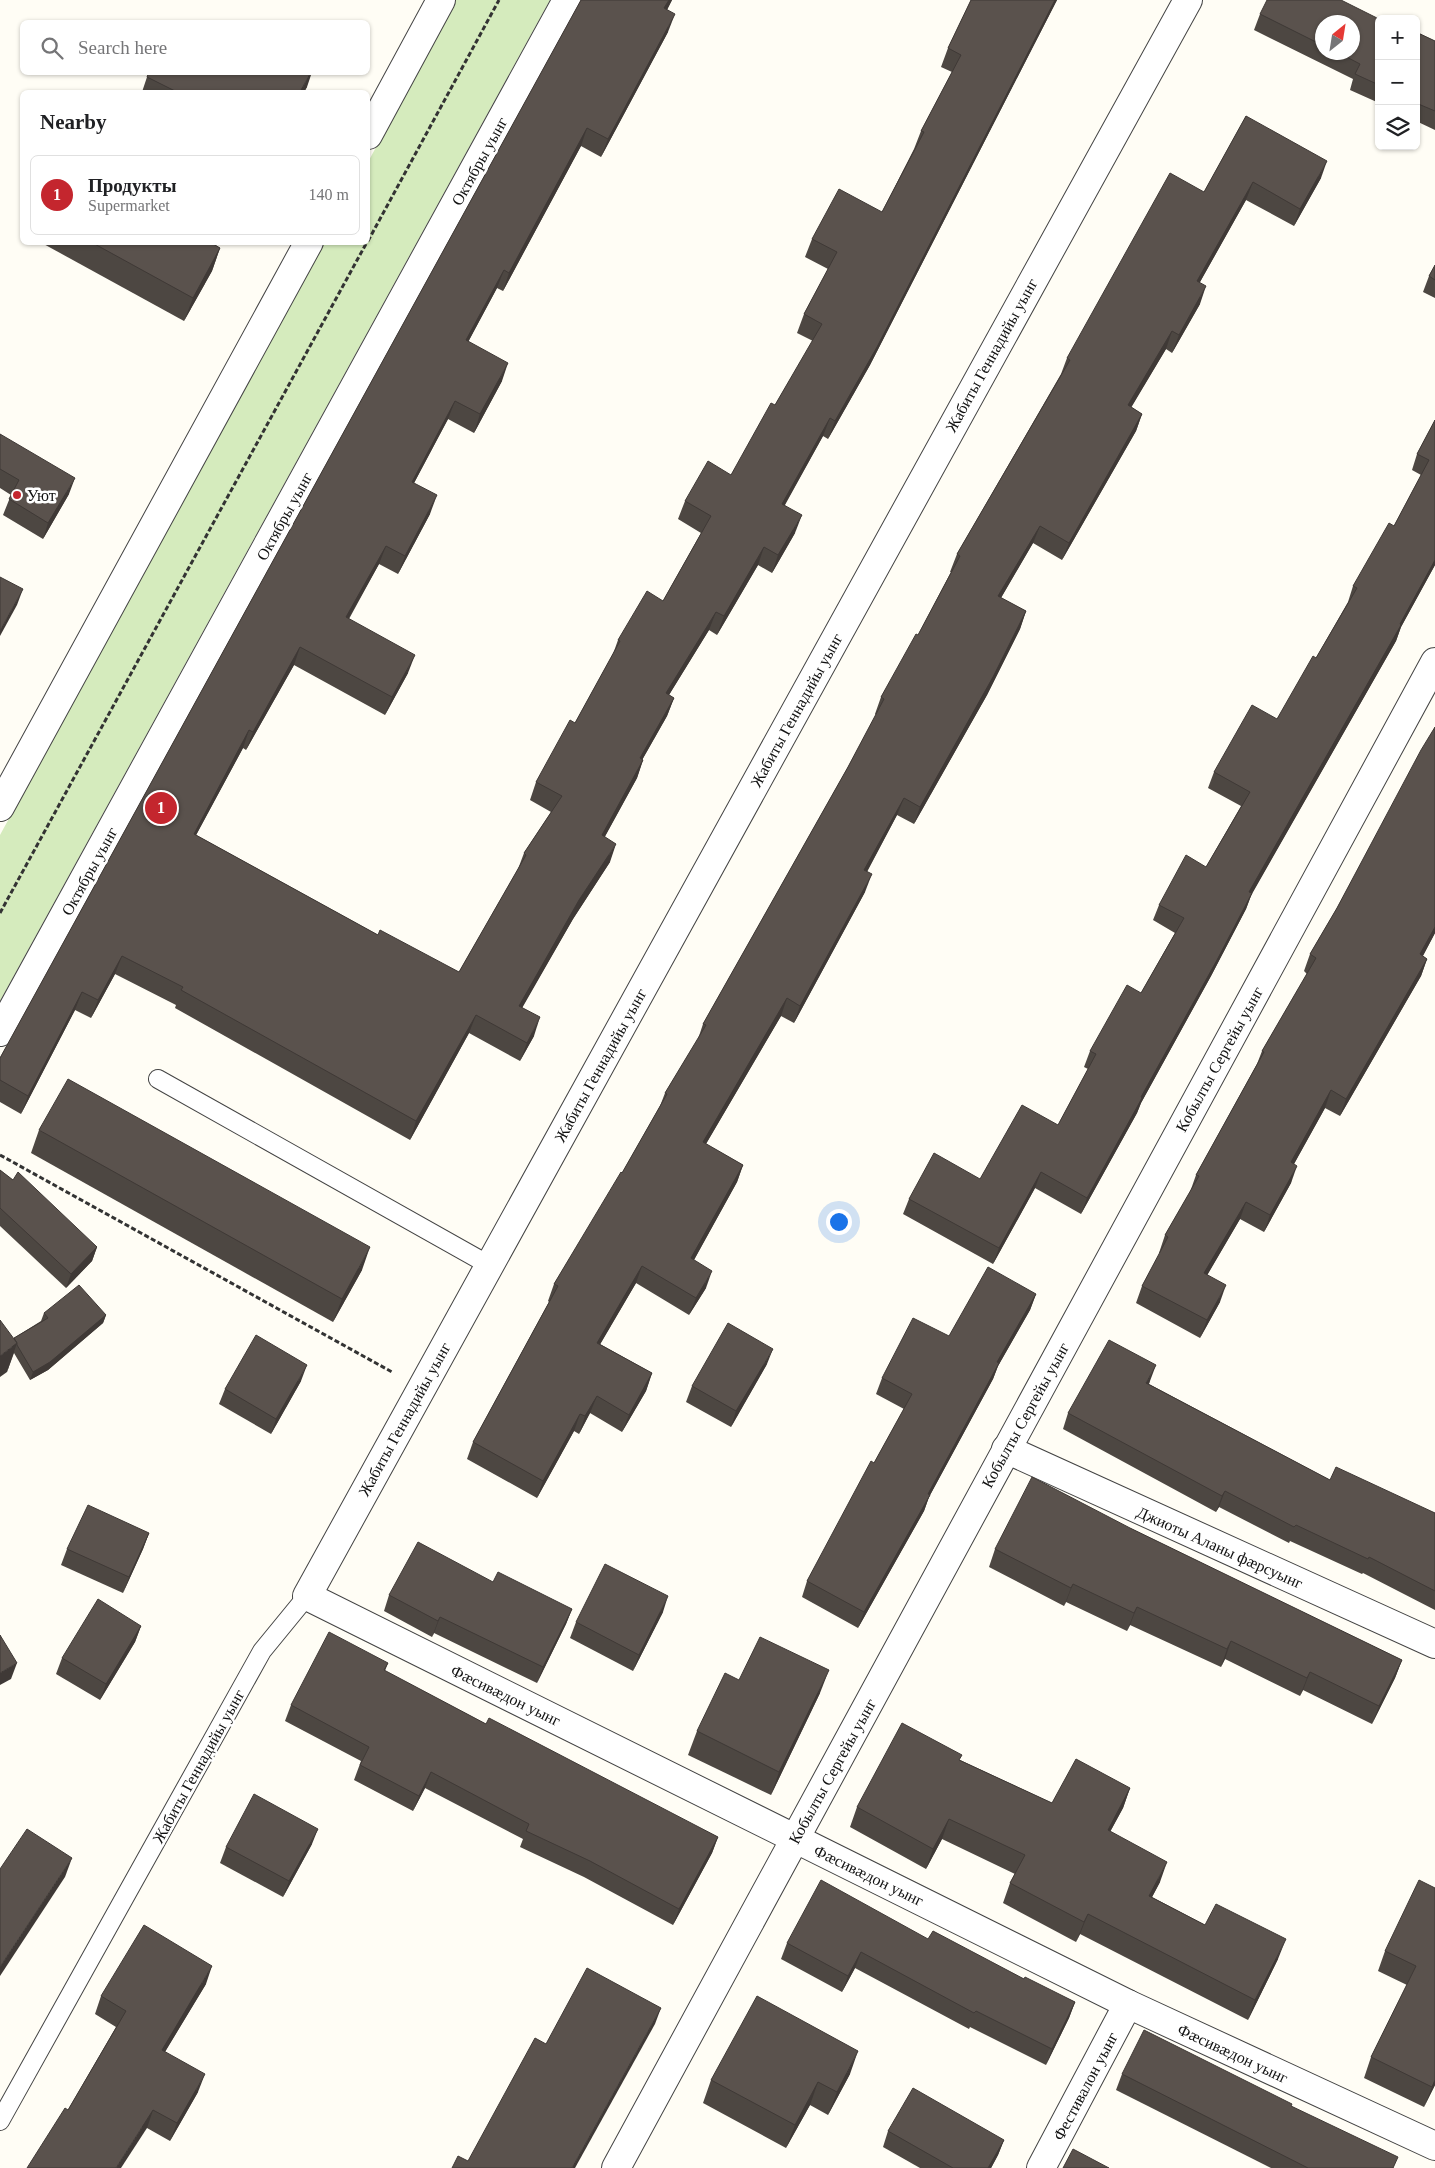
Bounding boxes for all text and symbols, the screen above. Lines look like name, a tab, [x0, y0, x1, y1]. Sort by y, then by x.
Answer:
north arrow	[1315, 15, 1360, 60]
map controls	[1375, 15, 1420, 150]
button: +	[1375, 15, 1420, 60]
search box	[20, 20, 370, 75]
icon: search	[38, 34, 66, 62]
text: Search here	[78, 37, 167, 58]
button: −	[1375, 60, 1420, 105]
button: layers	[1375, 105, 1420, 150]
text: Nearby	[40, 110, 107, 134]
street label: Октябры уынг	[448, 114, 512, 209]
text: Продукты	[88, 175, 177, 196]
text: 1	[53, 186, 61, 203]
text: 140 m	[309, 186, 349, 203]
text: Supermarket	[88, 197, 170, 214]
street label: Жабиты Геннадийы уынг	[942, 275, 1042, 435]
street label: Октябры уынг	[253, 469, 317, 564]
place label: Уют	[27, 487, 56, 504]
marker: Уют	[11, 489, 23, 501]
street label: Жабиты Геннадийы уынг	[747, 630, 847, 790]
pin: 1	[145, 789, 177, 827]
street label: Октябры уынг	[58, 824, 122, 919]
street label: Кобылты Сергейы уынг	[1172, 983, 1267, 1135]
street label: Жабиты Геннадийы уынг	[551, 985, 651, 1145]
your location	[826, 1209, 852, 1235]
street label: Жабиты Геннадийы уынг	[355, 1339, 455, 1499]
street label: Кобылты Сергейы уынг	[978, 1339, 1073, 1491]
street label: Джиоты Аланы фæрсуынг	[1134, 1503, 1306, 1593]
street label: Фæсивæдон уынг	[448, 1662, 564, 1730]
street label: Жабиты Геннадийы уынг	[149, 1686, 249, 1846]
street label: Кобылты Сергейы уынг	[785, 1695, 880, 1847]
street label: Фæсивæдон уынг	[811, 1842, 927, 1910]
street label: Фæсивæдон уынг	[1174, 2020, 1291, 2088]
street label: Фестивалон уынг	[1050, 2029, 1122, 2144]

